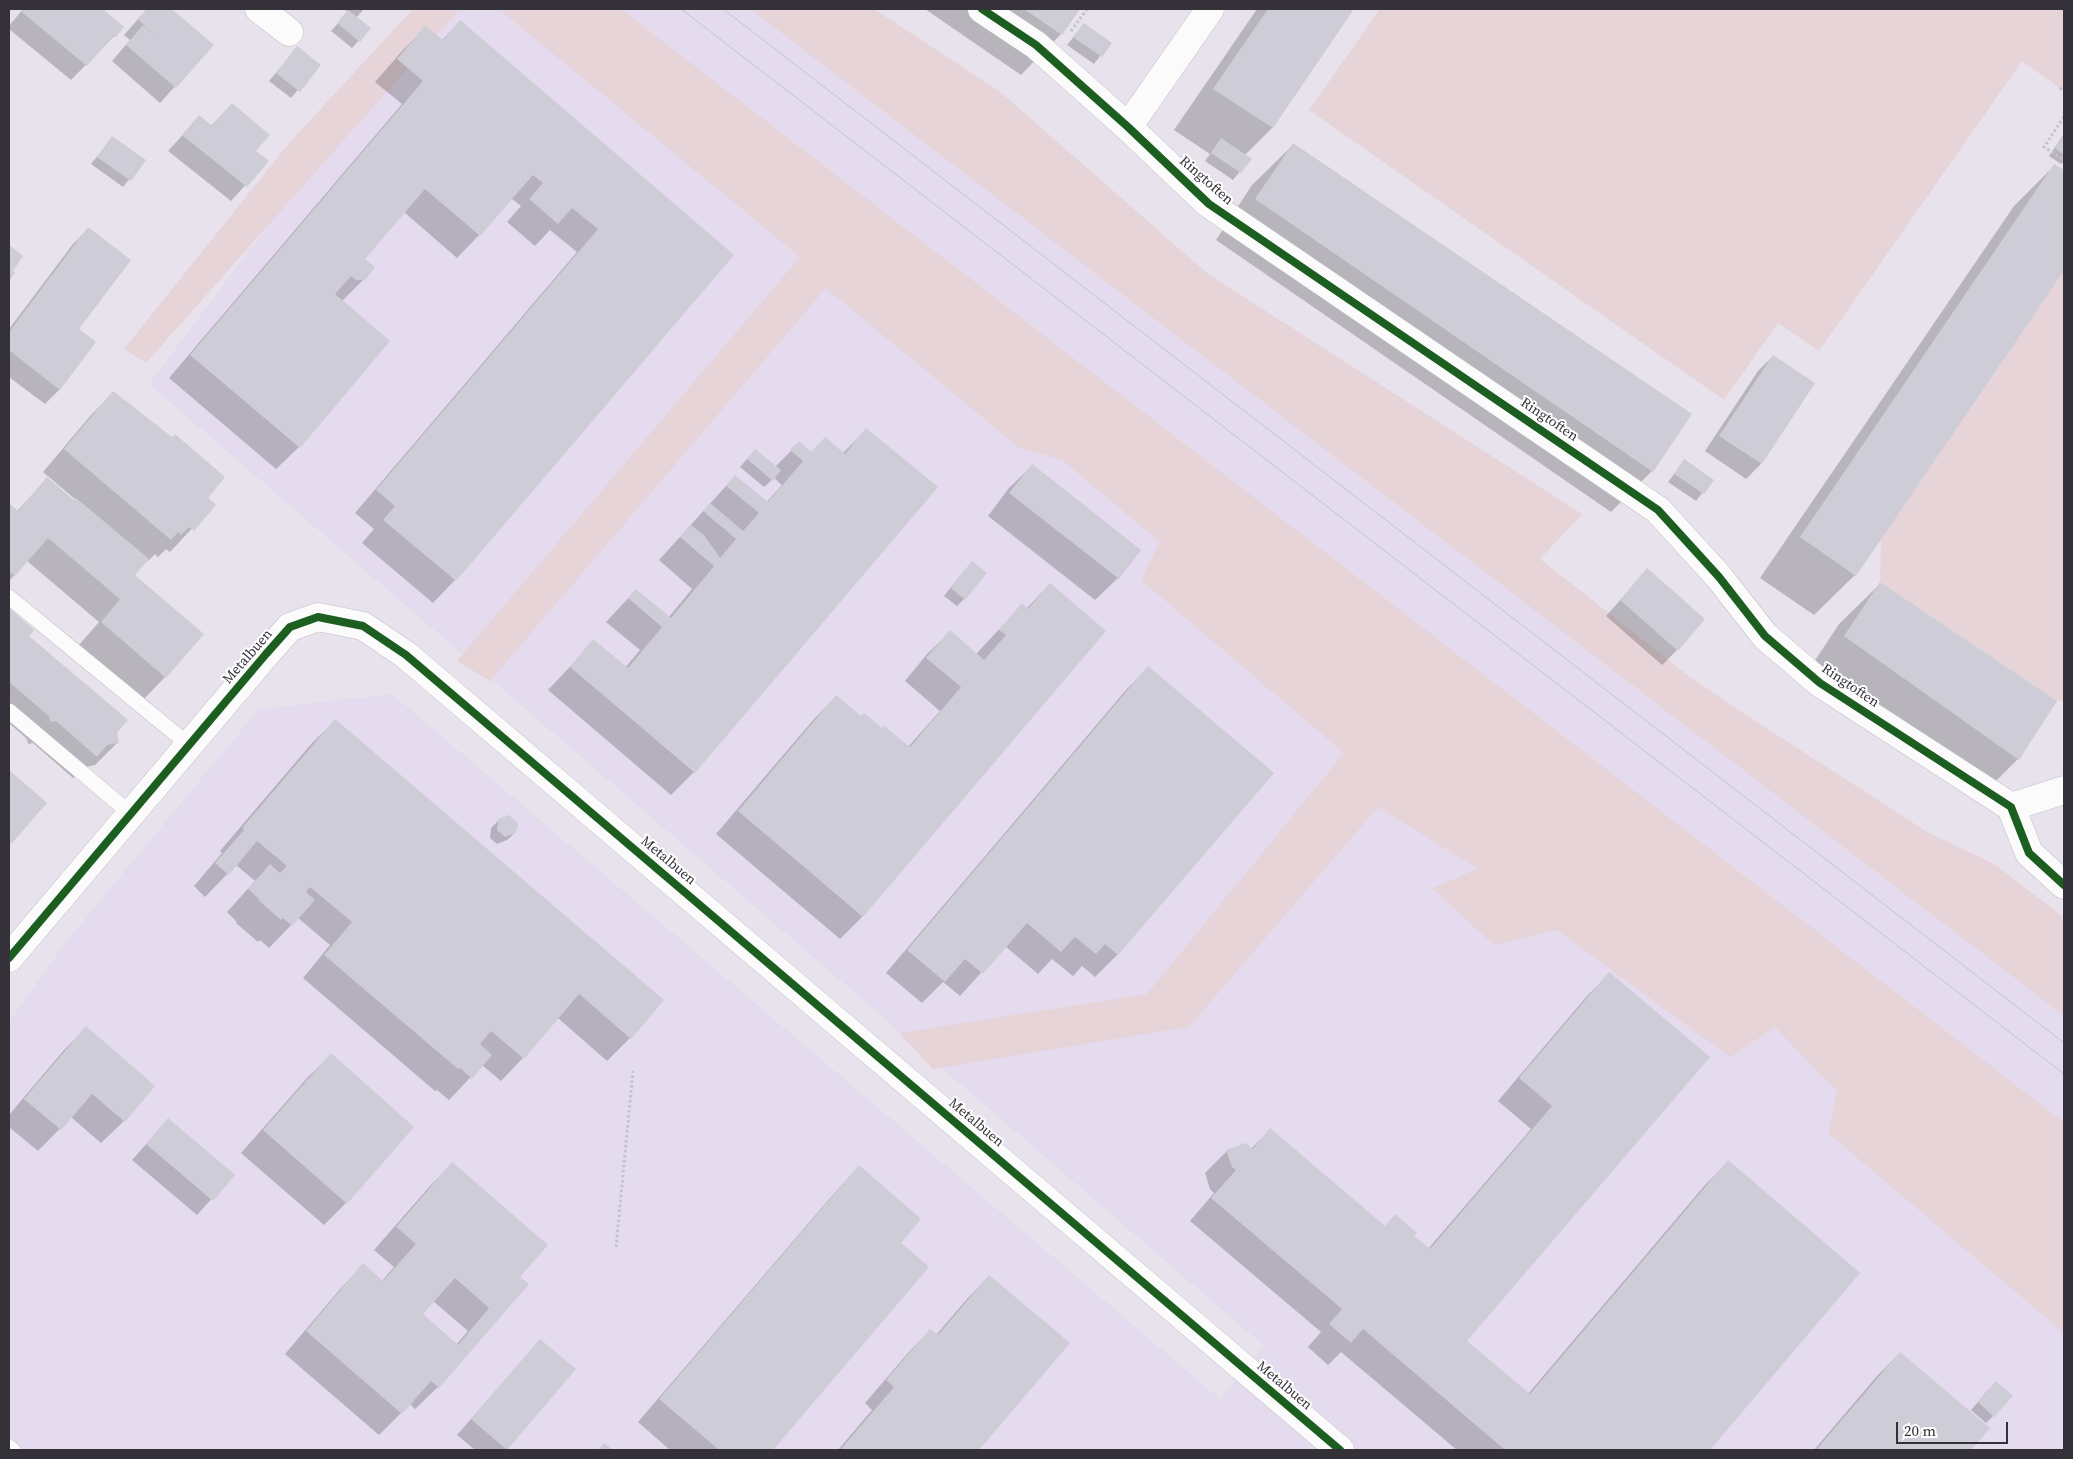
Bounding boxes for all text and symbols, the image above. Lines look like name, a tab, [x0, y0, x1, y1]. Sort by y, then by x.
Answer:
street label: Ringtoften	[1176, 153, 1236, 209]
street label: Ringtoften	[1517, 395, 1581, 445]
street label: Metalbuen	[220, 626, 276, 688]
street label: Ringtoften	[1818, 661, 1882, 711]
street label: Metalbuen	[637, 833, 699, 889]
street label: Metalbuen	[945, 1095, 1007, 1151]
street label: Metalbuen	[1253, 1358, 1315, 1414]
scale bar	[1898, 1412, 2010, 1444]
text: 20 m	[1904, 1420, 1936, 1441]

